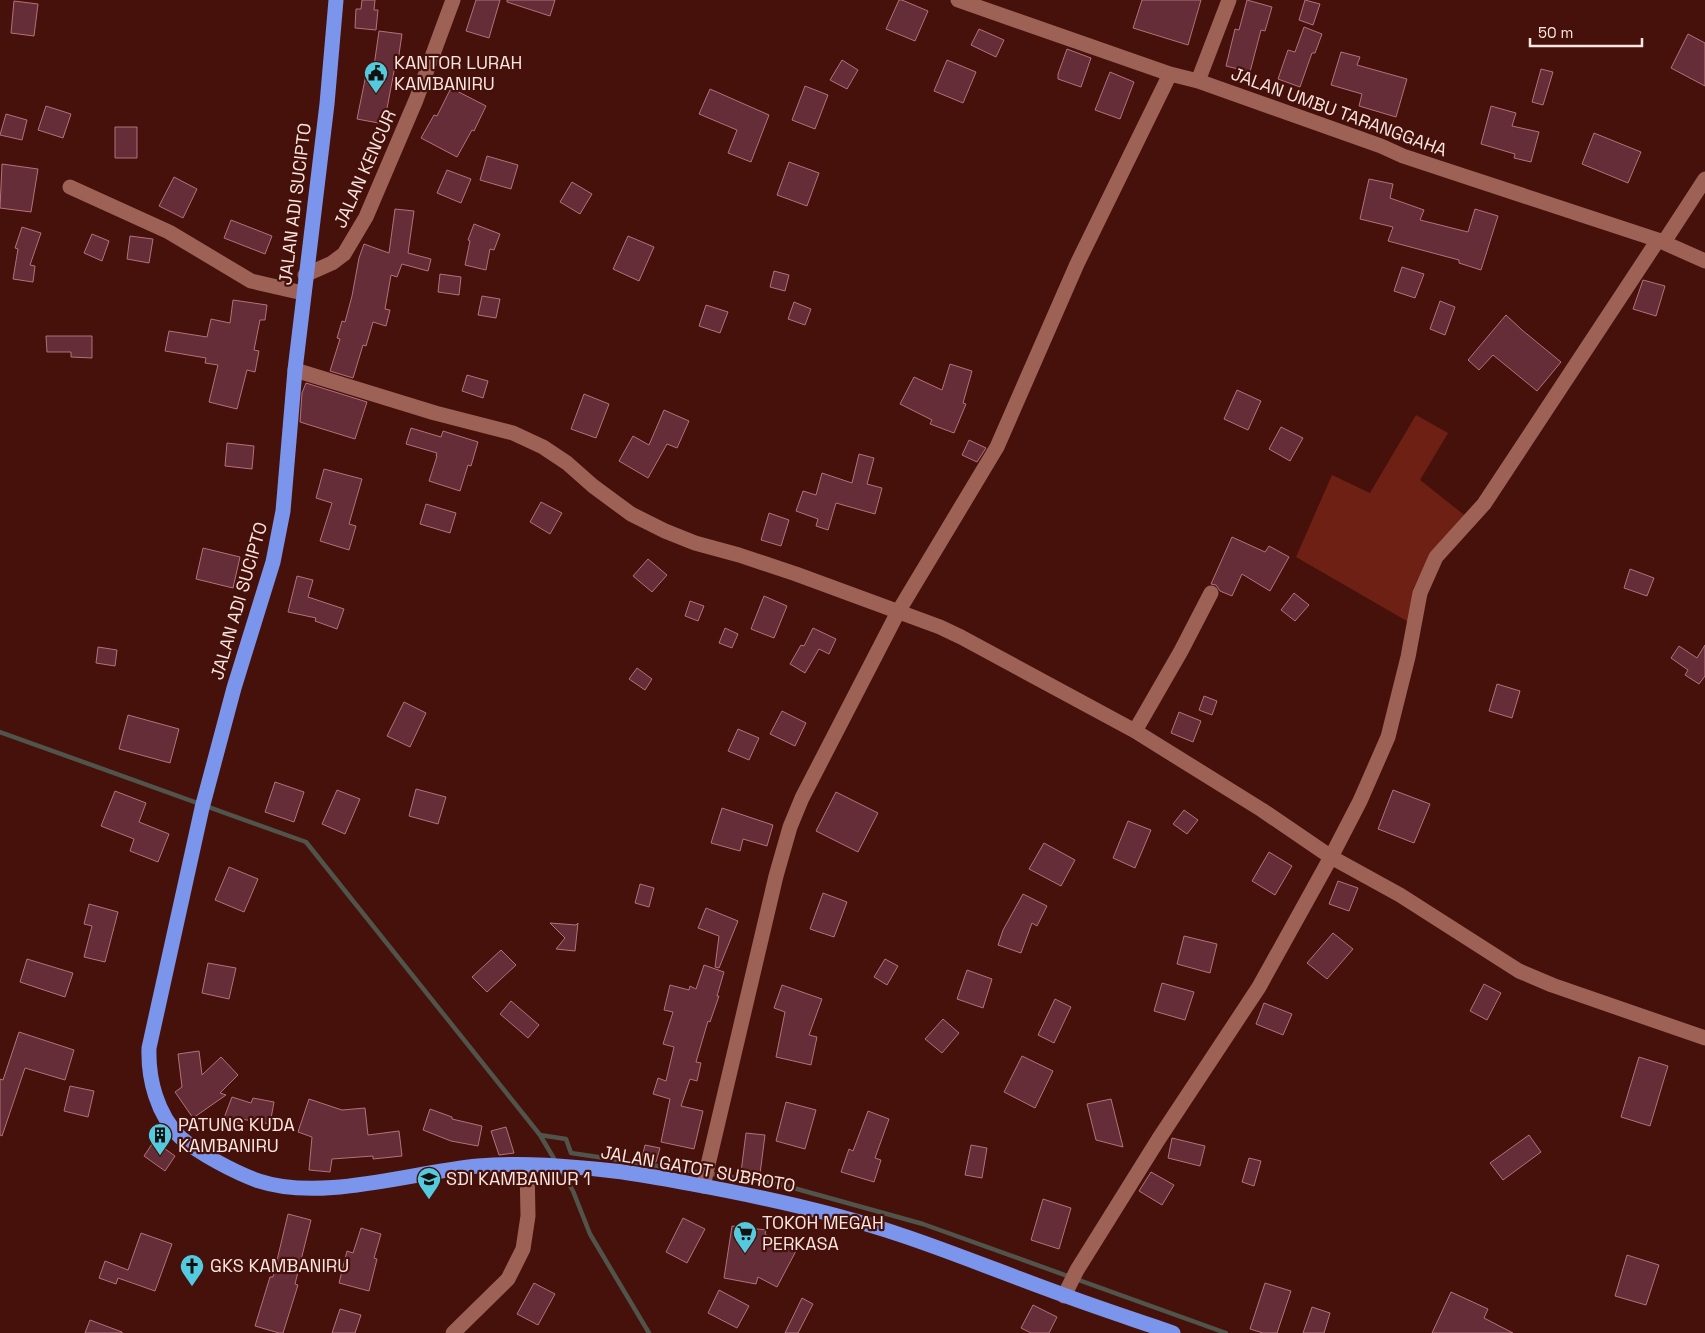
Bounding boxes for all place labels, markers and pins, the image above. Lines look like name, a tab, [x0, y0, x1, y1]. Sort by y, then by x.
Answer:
place label: KANTOR LURAH KAMBANIRU	[394, 51, 522, 95]
public building icon: KANTOR LURAH KAMBANIRU	[363, 60, 389, 94]
place label: PATUNG KUDA KAMBANIRU	[178, 1113, 295, 1157]
building icon: PATUNG KUDA KAMBANIRU	[147, 1122, 173, 1156]
school or university icon: SDI KAMBANIUR 1	[416, 1166, 442, 1200]
place label: SDI KAMBANIUR 1	[446, 1167, 591, 1190]
place label: TOKOH MEGAH PERKASA	[762, 1211, 884, 1255]
supermarket icon: TOKOH MEGAH PERKASA	[732, 1220, 758, 1254]
church icon: GKS KAMBANIRU	[179, 1253, 205, 1287]
place label: GKS KAMBANIRU	[210, 1254, 349, 1277]

